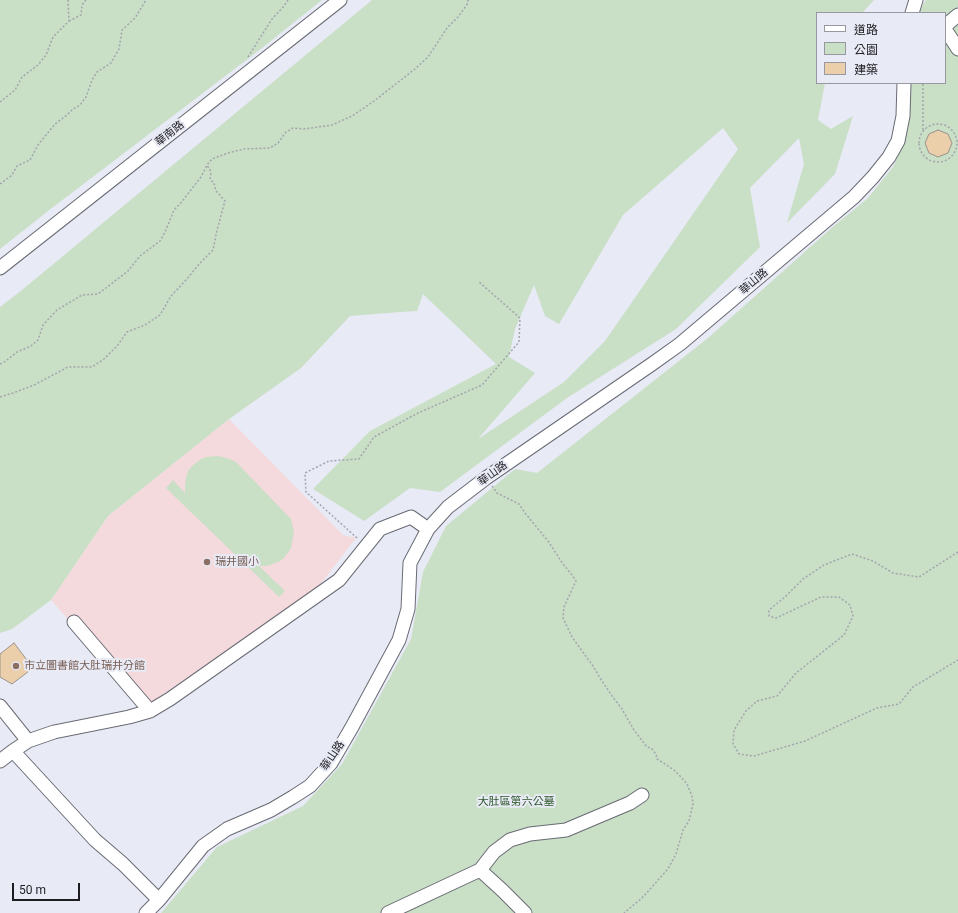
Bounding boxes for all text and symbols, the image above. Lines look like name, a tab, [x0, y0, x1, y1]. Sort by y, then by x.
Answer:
legend	[816, 12, 946, 84]
text: 道路	[854, 23, 878, 37]
text: 公園	[854, 43, 878, 57]
text: 建築	[854, 63, 878, 77]
street label: 華南路	[153, 119, 187, 149]
street label: 華山路	[737, 266, 771, 298]
street label: 華山路	[476, 459, 510, 489]
place label: 瑞井國小	[215, 555, 259, 569]
marker: 瑞井國小	[202, 557, 212, 567]
place label: 市立圖書館大肚瑞井分館	[24, 659, 145, 673]
marker: 市立圖書館大肚瑞井分館	[11, 661, 21, 671]
street label: 華山路	[318, 739, 348, 773]
park label: 大肚區第六公墓	[478, 795, 554, 809]
scale bar	[14, 875, 82, 901]
text: 50 m	[19, 883, 46, 897]

